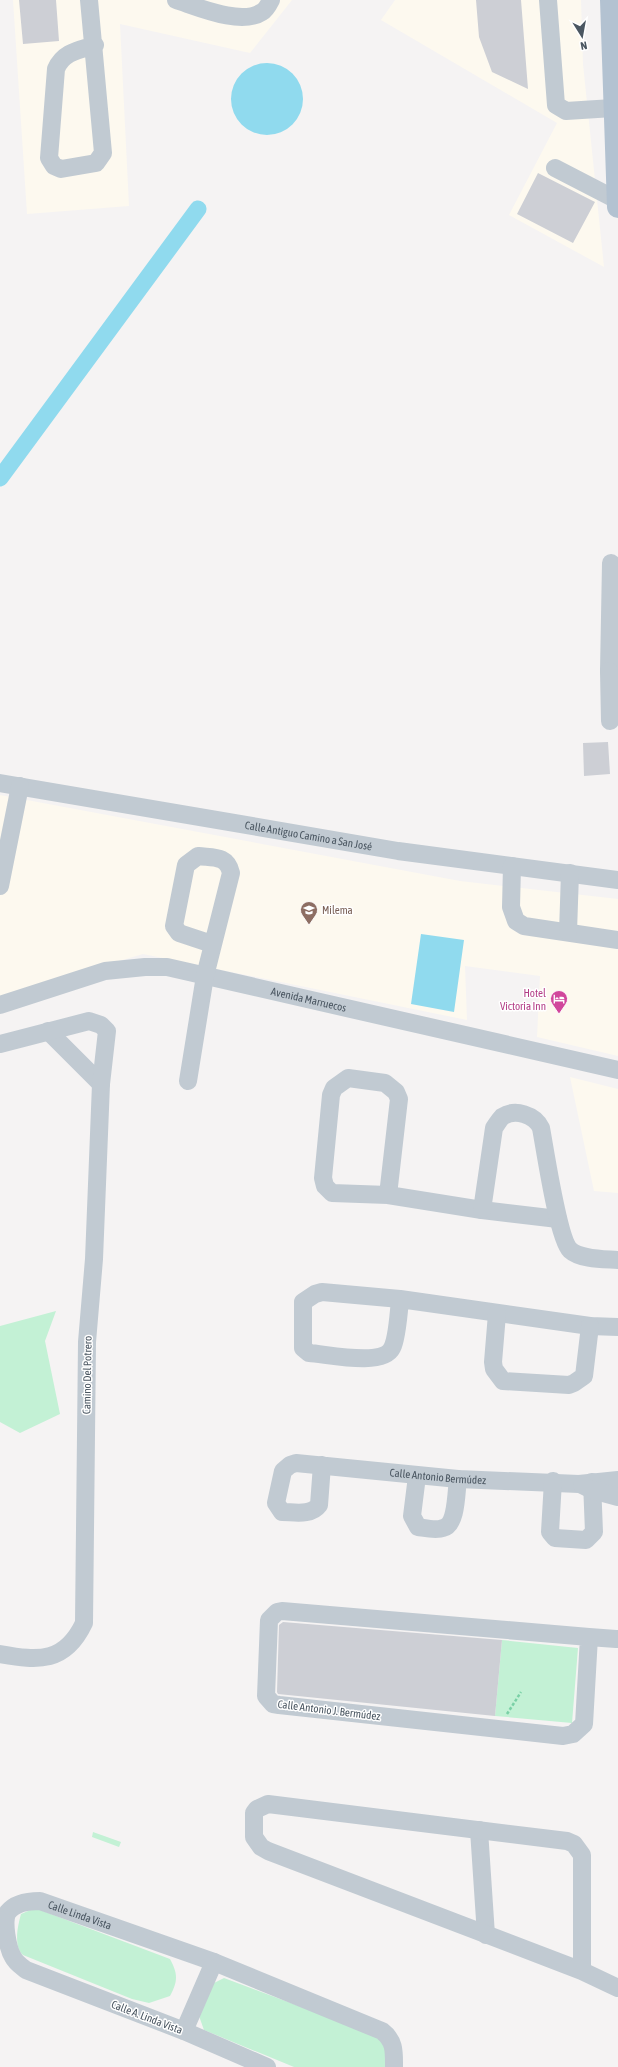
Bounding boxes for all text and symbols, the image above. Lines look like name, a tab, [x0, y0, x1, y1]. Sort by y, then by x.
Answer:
north arrow	[562, 16, 602, 56]
text: N	[580, 39, 588, 52]
street label: Calle Antiguo Camino a San José	[244, 819, 373, 852]
school or university icon: Milema	[299, 900, 319, 925]
place label: Milema	[322, 904, 353, 916]
street label: Avenida Marruecos	[270, 985, 348, 1014]
place label: Hotel Victoria Inn	[500, 987, 546, 1012]
hotel icon: Hotel Victoria Inn	[549, 989, 569, 1014]
street label: Camino Del Potrero	[80, 1336, 94, 1414]
street label: Calle Antonio Bermúdez	[389, 1466, 486, 1486]
street label: Calle Antonio J. Bermúdez	[277, 1698, 381, 1722]
street label: Calle Linda Vista	[47, 1898, 113, 1932]
street label: Calle A. Linda Vista	[110, 1998, 184, 2036]

